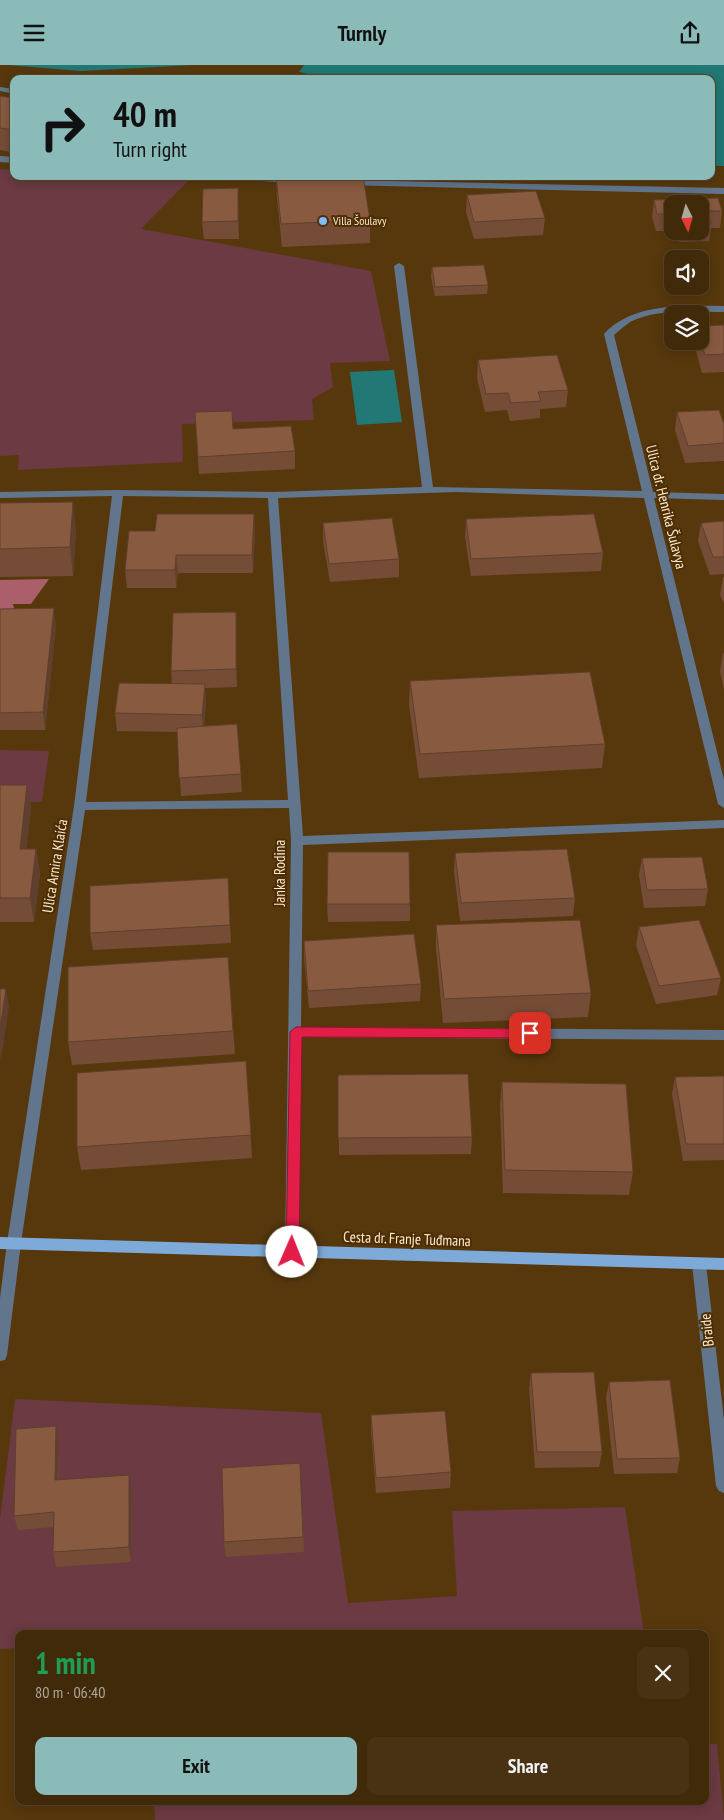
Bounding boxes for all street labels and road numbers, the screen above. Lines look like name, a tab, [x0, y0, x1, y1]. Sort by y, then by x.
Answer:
street label: Ulica dr. Henrika Šulavya	[642, 443, 691, 571]
street label: Ulica Arnira Klaića	[38, 818, 71, 914]
street label: Janka Rodina	[270, 840, 289, 907]
street label: Cesta dr. Franje Tuđmana	[343, 1227, 471, 1250]
street label: Braide	[695, 1313, 718, 1348]

